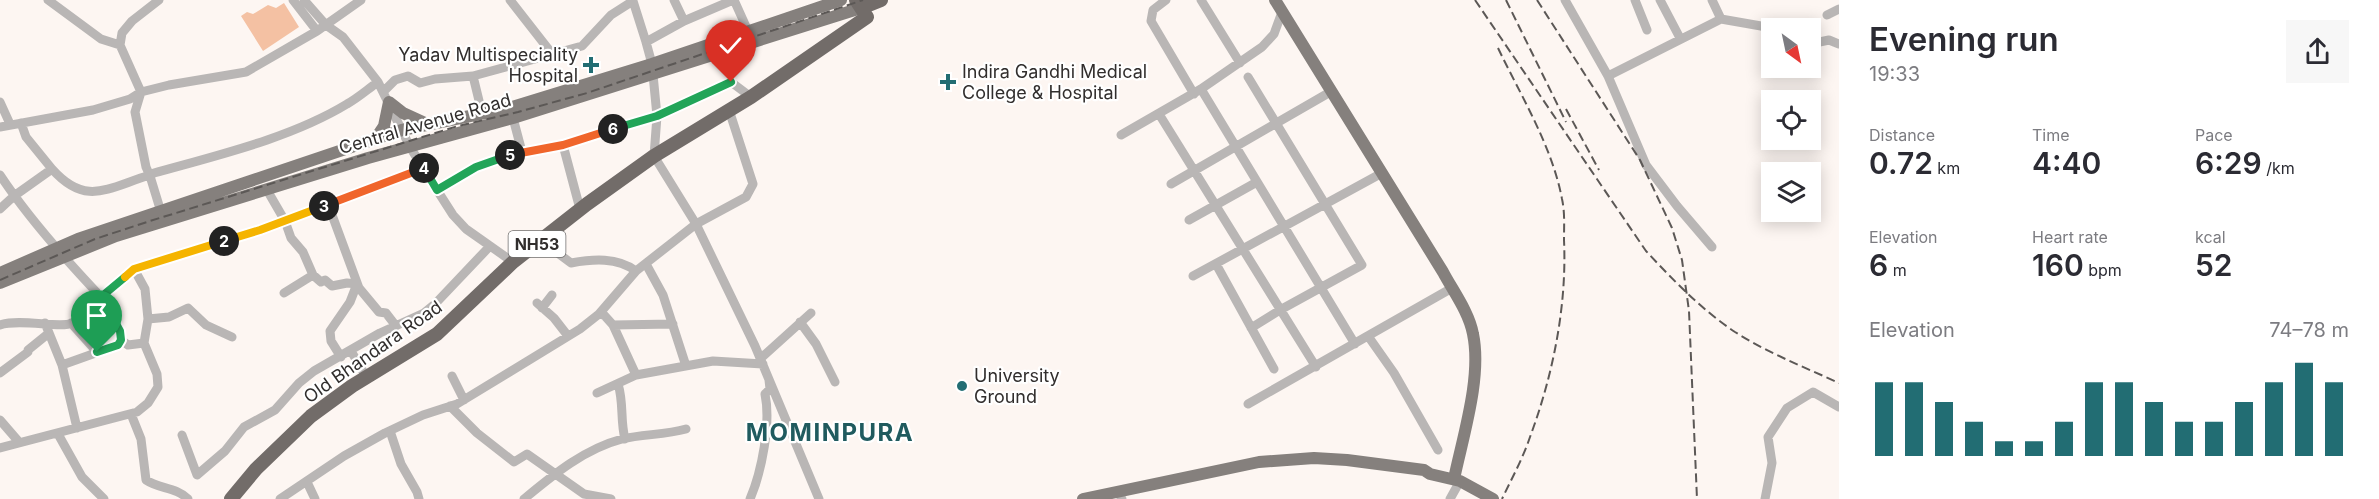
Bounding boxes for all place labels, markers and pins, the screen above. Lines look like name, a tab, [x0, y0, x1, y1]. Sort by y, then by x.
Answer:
pin	[705, 20, 756, 82]
place label: Yadav Multispeciality Hospital	[398, 44, 578, 86]
marker: Yadav Multispeciality Hospital	[582, 56, 600, 74]
place label: Indira Gandhi Medical College & Hospital	[962, 61, 1147, 103]
marker: Indira Gandhi Medical College & Hospital	[939, 73, 957, 91]
pin: 6	[598, 114, 628, 144]
pin: 5	[495, 140, 525, 170]
pin: 4	[409, 153, 439, 183]
pin: 3	[309, 191, 339, 221]
pin: 2	[209, 226, 239, 256]
pin	[71, 290, 122, 352]
place label: University Ground	[974, 365, 1060, 407]
marker: University Ground	[955, 379, 969, 393]

